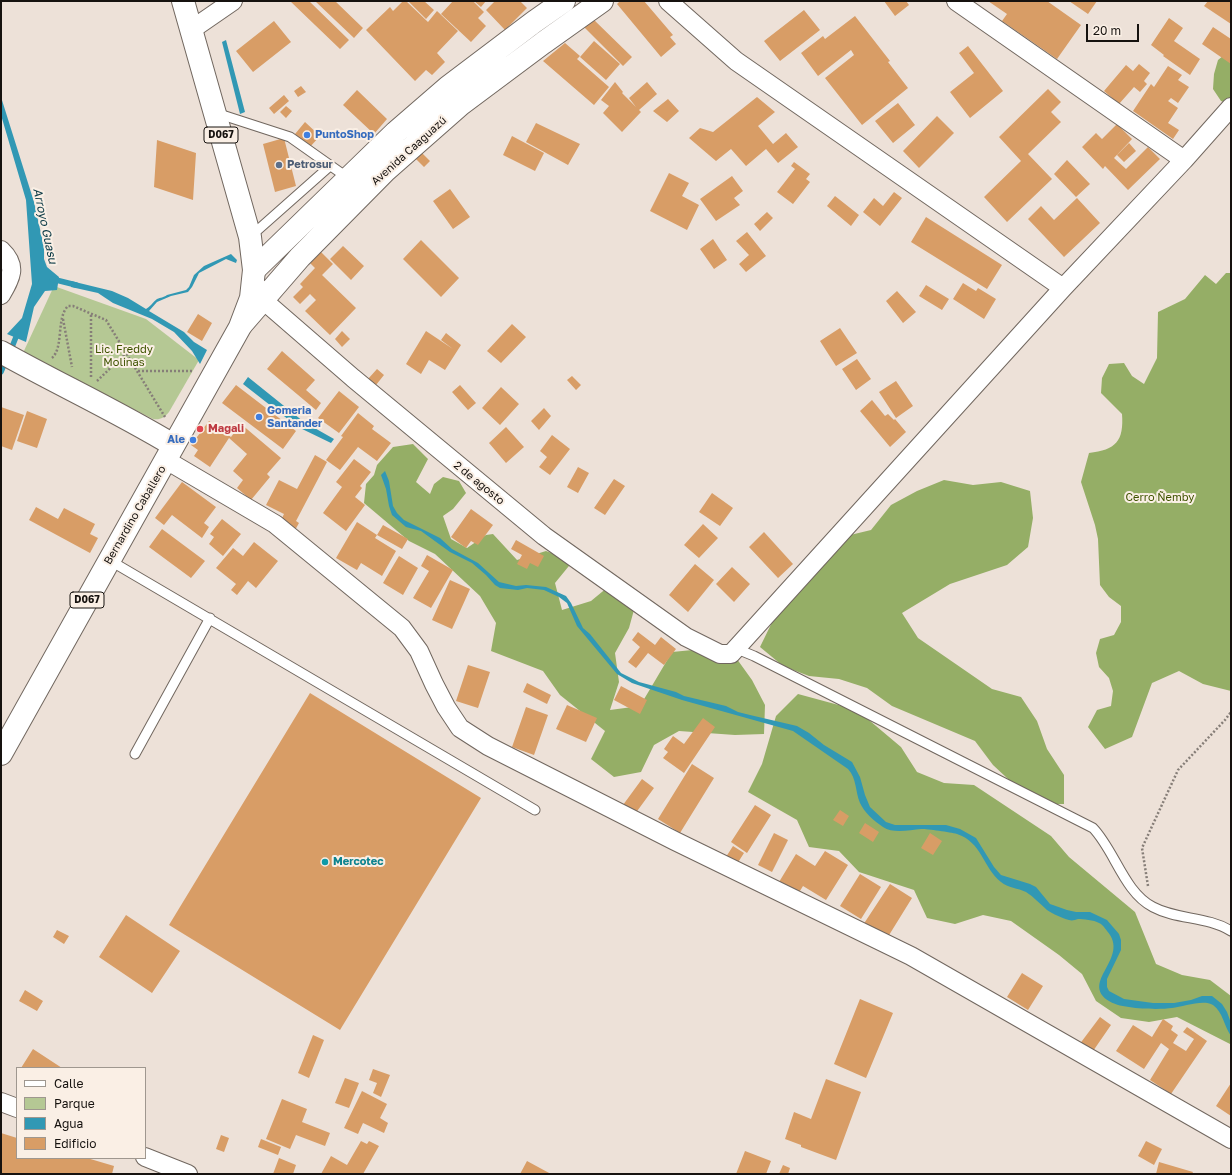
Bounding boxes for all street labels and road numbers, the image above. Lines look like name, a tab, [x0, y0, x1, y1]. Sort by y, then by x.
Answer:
street label: Avenida Caaguazú	[369, 114, 449, 188]
road number: D067	[204, 127, 238, 143]
street label: 2 de agosto	[451, 459, 507, 507]
street label: Bernardino Caballero	[101, 463, 169, 567]
road number: D067	[70, 592, 104, 608]

